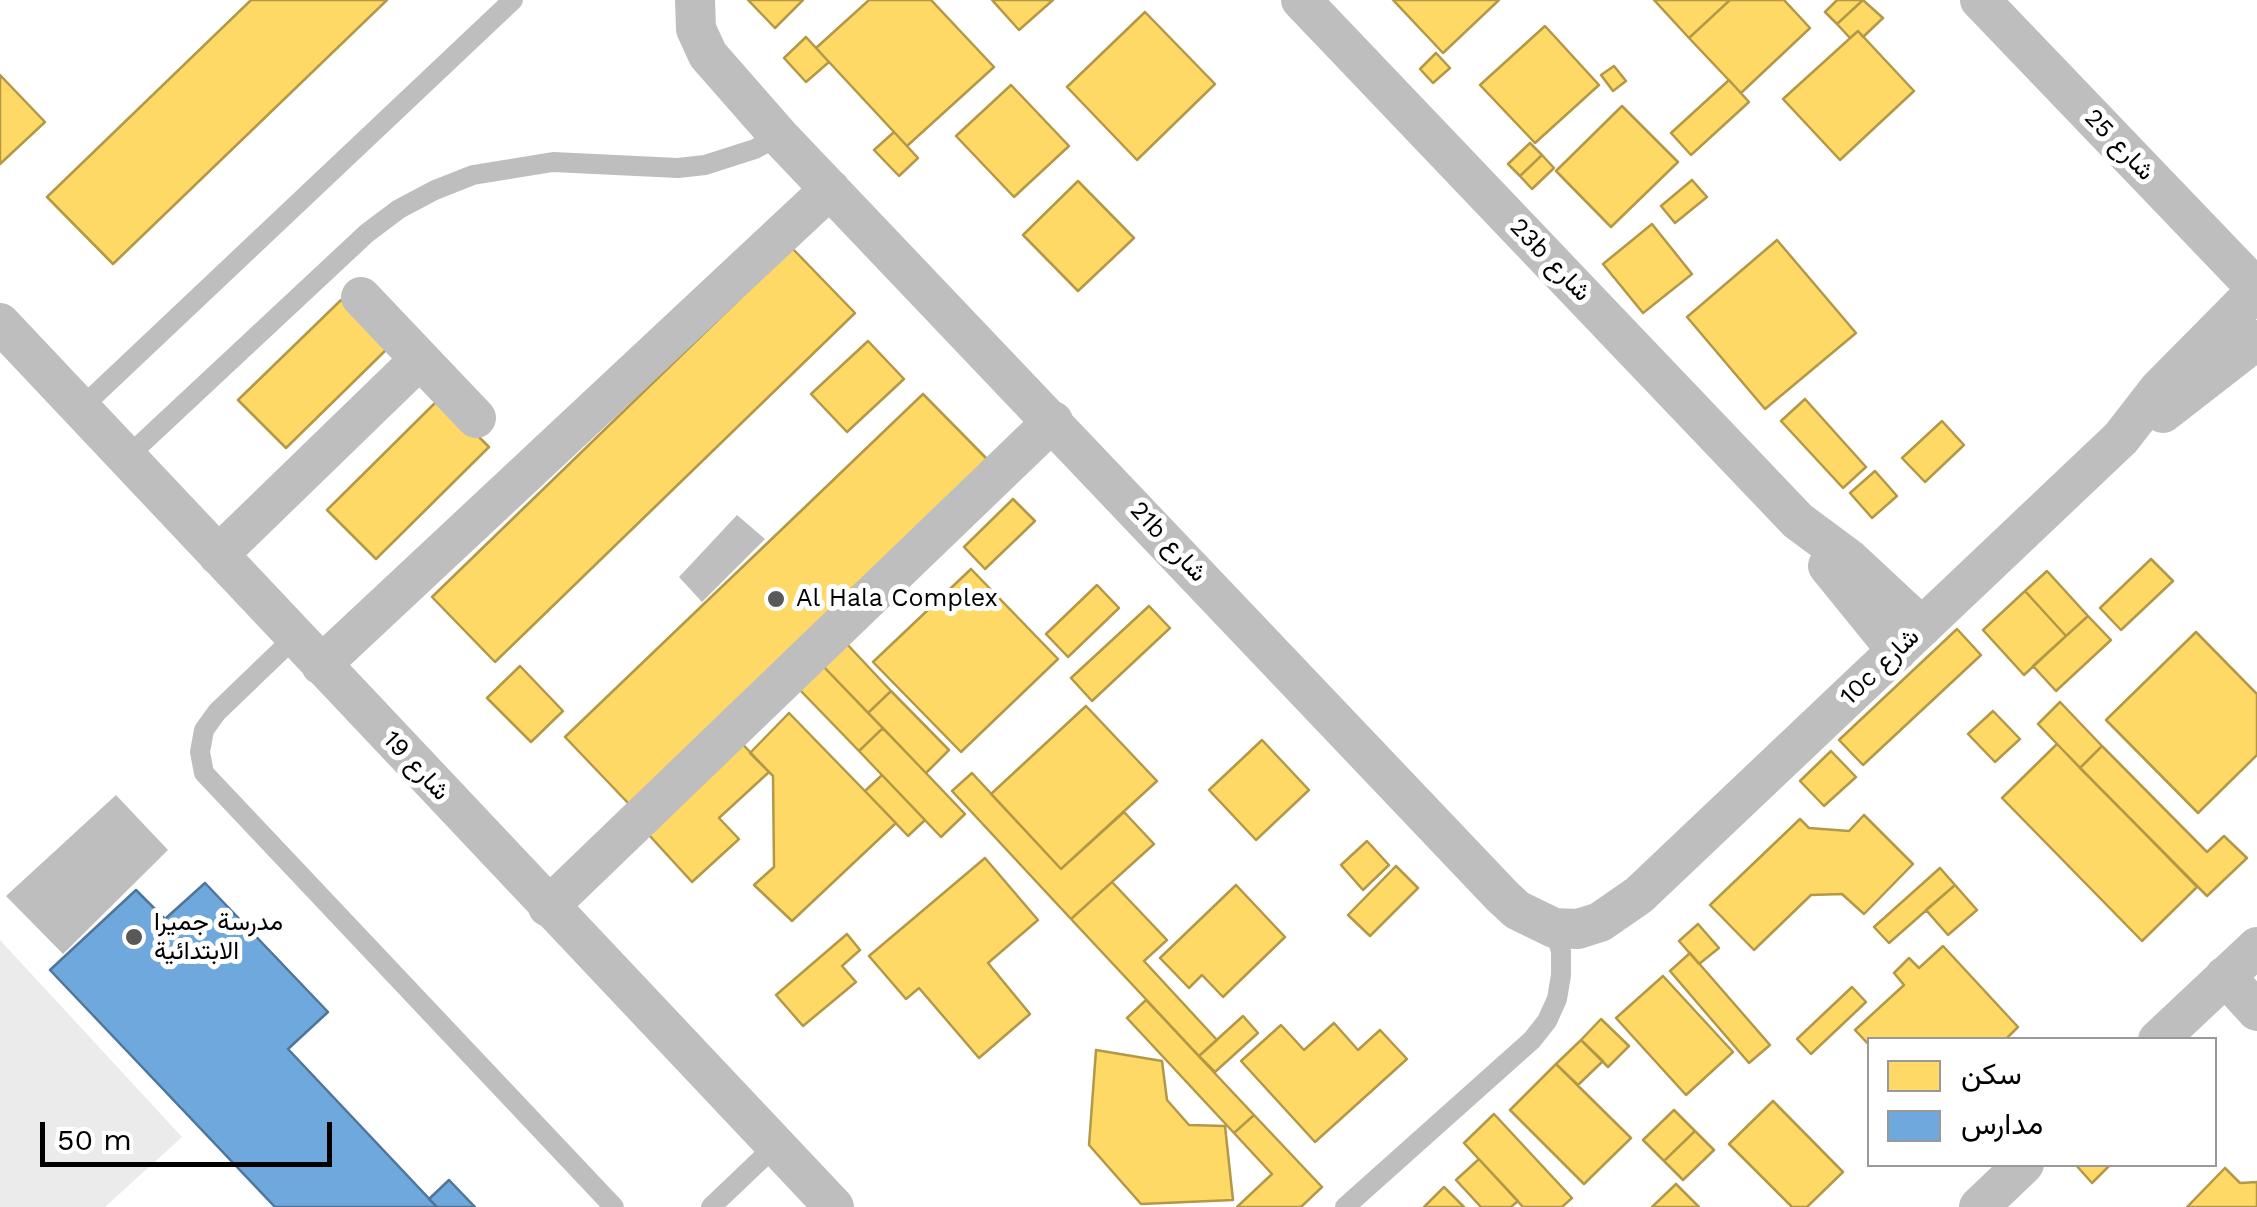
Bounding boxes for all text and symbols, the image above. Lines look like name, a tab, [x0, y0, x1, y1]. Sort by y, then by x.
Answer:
street label: شارع 25	[2078, 103, 2160, 187]
street label: 23b شارع	[1503, 212, 1597, 308]
street label: 21b شارع	[1123, 496, 1213, 588]
place label: Al Hala Complex	[796, 584, 998, 614]
marker: Al Hala Complex	[765, 588, 787, 610]
street label: 10c شارع	[1834, 622, 1926, 712]
street label: شارع 19	[376, 725, 456, 807]
place label: مدرسة جميرا الابتدائية	[154, 908, 283, 967]
marker: مدرسة جميرا الابتدائية	[123, 926, 145, 948]
legend	[1867, 1037, 2217, 1167]
text: سكن	[1961, 1056, 2022, 1091]
scale bar	[45, 1102, 338, 1164]
text: مدارس	[1961, 1106, 2043, 1141]
text: 50 m	[57, 1122, 132, 1157]

